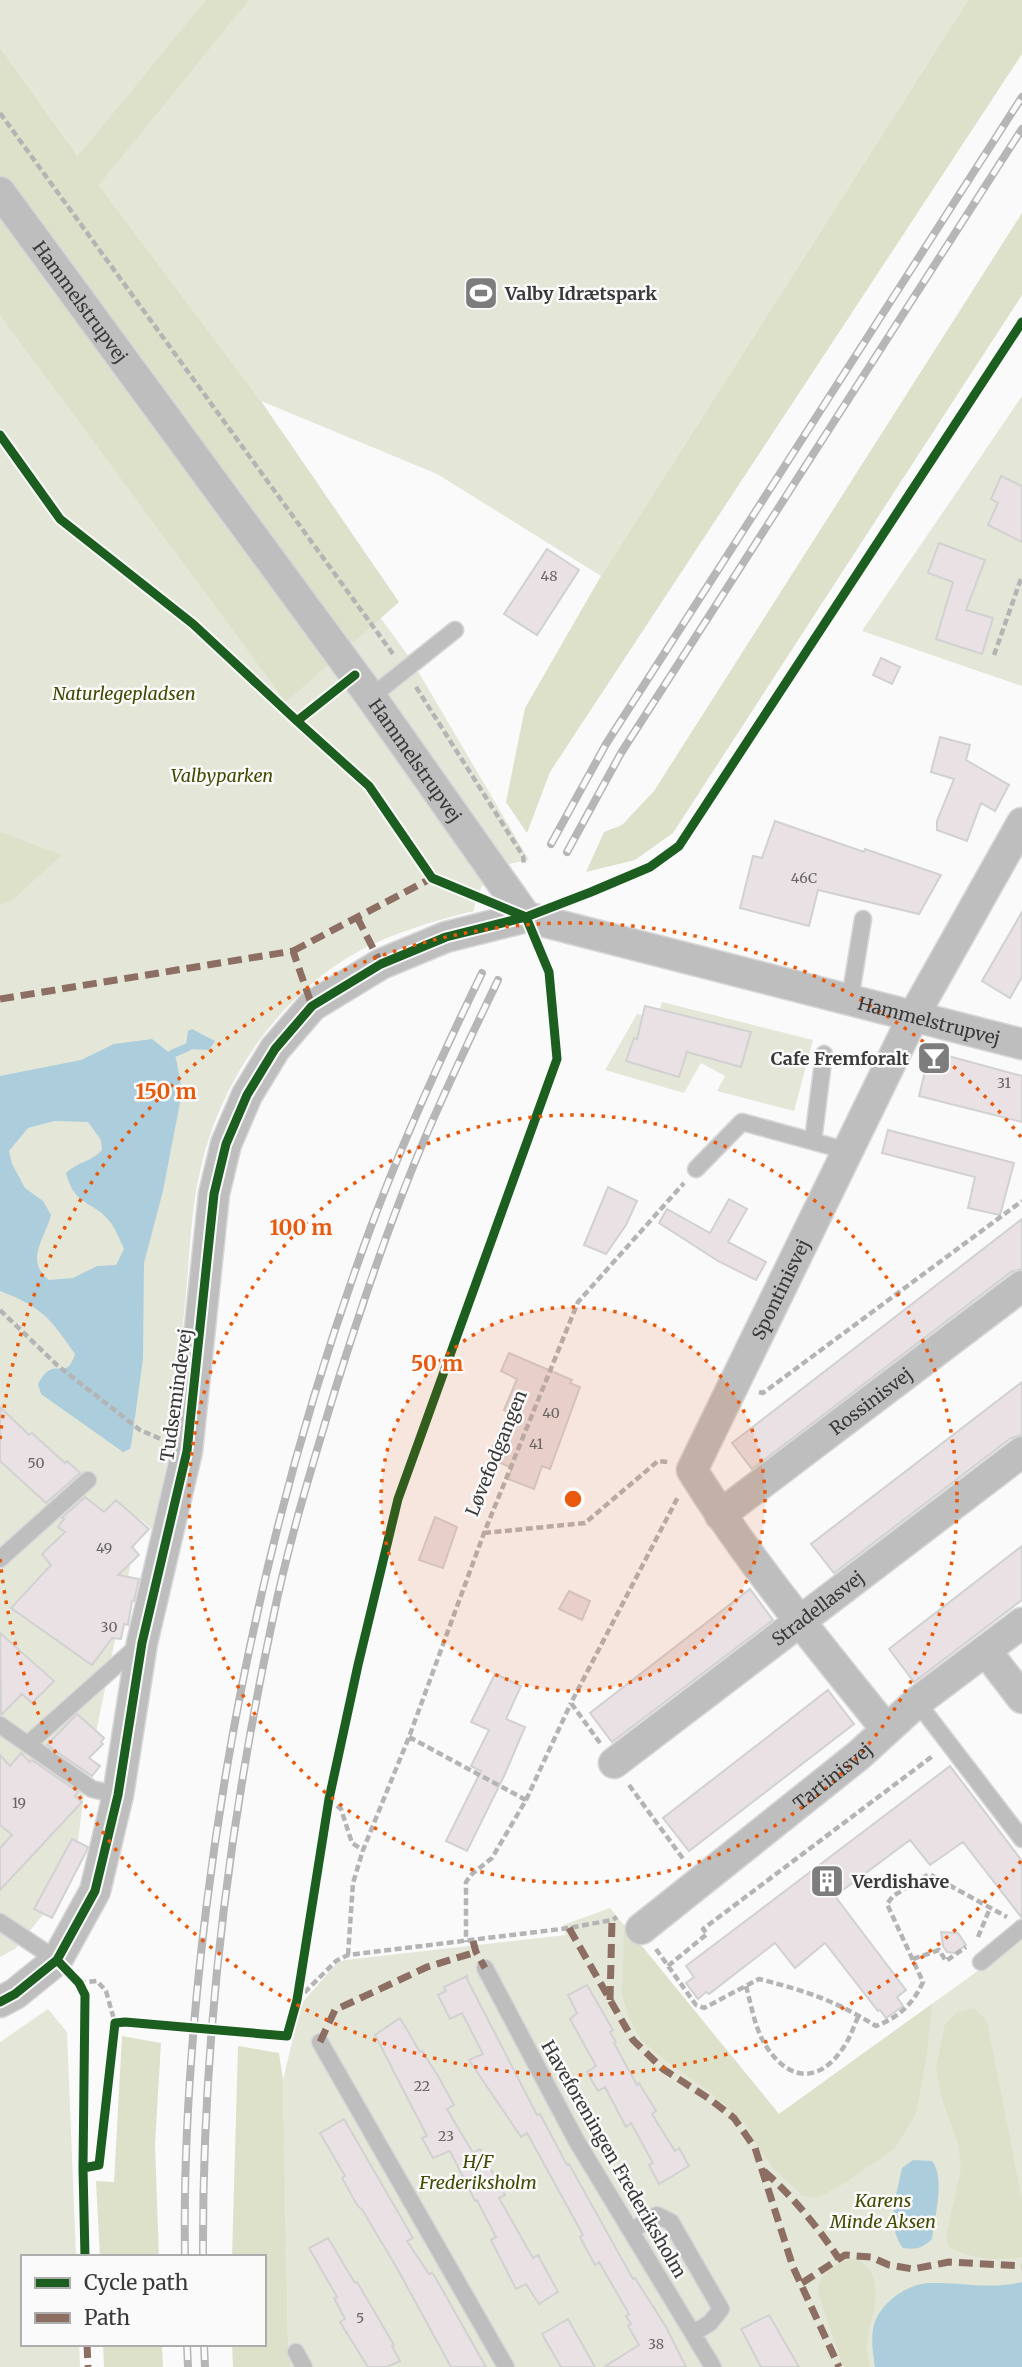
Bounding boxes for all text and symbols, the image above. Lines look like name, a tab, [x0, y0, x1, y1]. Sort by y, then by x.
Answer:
street label: Hammelstrupvej	[28, 236, 133, 367]
sports icon: Valby Idrætspark	[462, 274, 500, 312]
place label: Valby Idrætspark	[504, 282, 657, 305]
house number: 48	[541, 567, 557, 585]
park label: Naturlegepladsen	[52, 682, 196, 705]
street label: Hammelstrupvej	[364, 694, 467, 827]
park label: Valbyparken	[171, 764, 273, 787]
house number: 46C	[791, 869, 817, 887]
street label: Hammelstrupvej	[856, 991, 1003, 1049]
bar icon: Cafe Fremforalt	[915, 1039, 953, 1077]
place label: Cafe Fremforalt	[771, 1047, 910, 1070]
house number: 31	[997, 1074, 1011, 1092]
text: 150 m	[135, 1078, 197, 1105]
text: 100 m	[270, 1214, 332, 1241]
street label: Spontinisvej	[746, 1235, 814, 1343]
street label: Tudsemindevej	[155, 1327, 197, 1463]
text: 50 m	[411, 1350, 463, 1377]
street label: Rossinisvej	[825, 1362, 917, 1440]
street label: Løvefodgangen	[460, 1387, 532, 1519]
house number: 40	[542, 1404, 560, 1422]
house number: 41	[529, 1435, 543, 1453]
house number: 50	[28, 1454, 44, 1472]
centre of rings	[561, 1487, 585, 1511]
house number: 49	[96, 1539, 112, 1557]
street label: Stradellasvej	[767, 1565, 868, 1650]
house number: 30	[101, 1618, 117, 1636]
street label: Tartinisvej	[788, 1737, 877, 1815]
house number: 19	[12, 1794, 26, 1812]
building icon: Verdishave	[808, 1862, 846, 1900]
place label: Verdishave	[851, 1870, 949, 1893]
street label: Haveforeningen Frederiksholm	[536, 2036, 692, 2282]
house number: 22	[414, 2077, 430, 2095]
house number: 23	[438, 2127, 454, 2145]
park label: H/F Frederiksholm	[418, 2150, 537, 2194]
park label: Karens Minde Aksen	[829, 2189, 936, 2233]
legend	[21, 2255, 266, 2346]
text: Cycle path	[84, 2269, 188, 2296]
text: Path	[84, 2304, 130, 2331]
house number: 5	[356, 2309, 364, 2327]
house number: 38	[648, 2335, 664, 2353]

